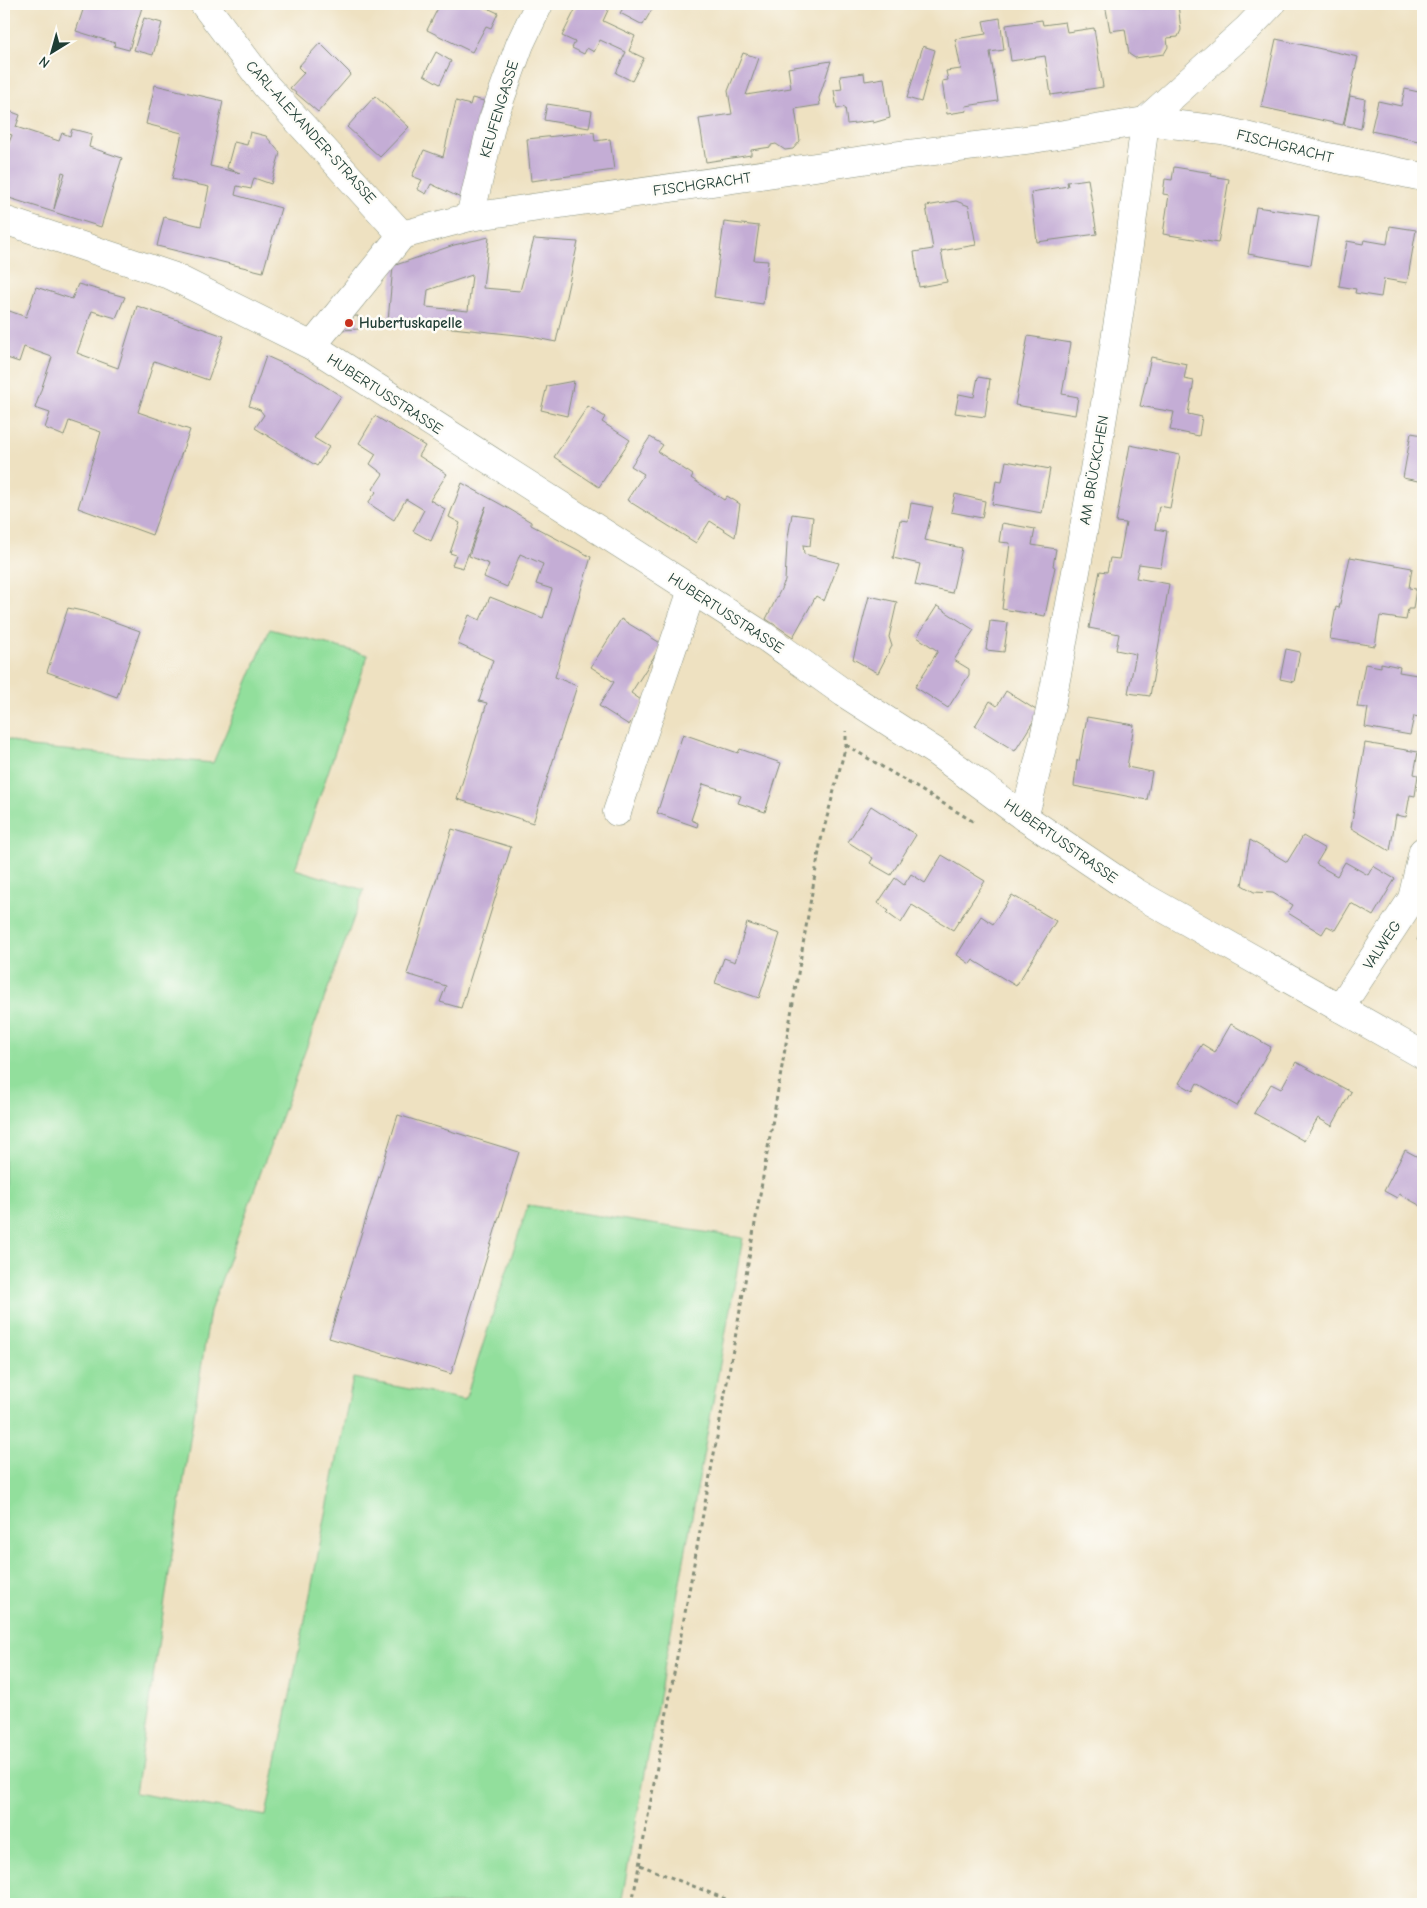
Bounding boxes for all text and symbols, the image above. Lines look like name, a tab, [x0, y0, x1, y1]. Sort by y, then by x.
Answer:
north arrow	[28, 28, 78, 78]
text: N	[36, 52, 53, 72]
street label: CARL-ALEXANDER-STRASSE	[242, 57, 380, 207]
street label: KEUFENGASSE	[476, 58, 522, 160]
street label: FISCHGRACHT	[1235, 125, 1335, 167]
street label: FISCHGRACHT	[652, 168, 752, 200]
place label: Hubertuskapelle	[359, 314, 462, 332]
marker: Hubertuskapelle	[343, 317, 355, 329]
street label: HUBERTUSSTRASSE	[324, 350, 446, 438]
street label: AM BRÜCKCHEN	[1076, 414, 1112, 526]
street label: HUBERTUSSTRASSE	[665, 569, 787, 657]
street label: HUBERTUSSTRASSE	[1001, 795, 1121, 887]
street label: VALWEG	[1359, 917, 1405, 973]

